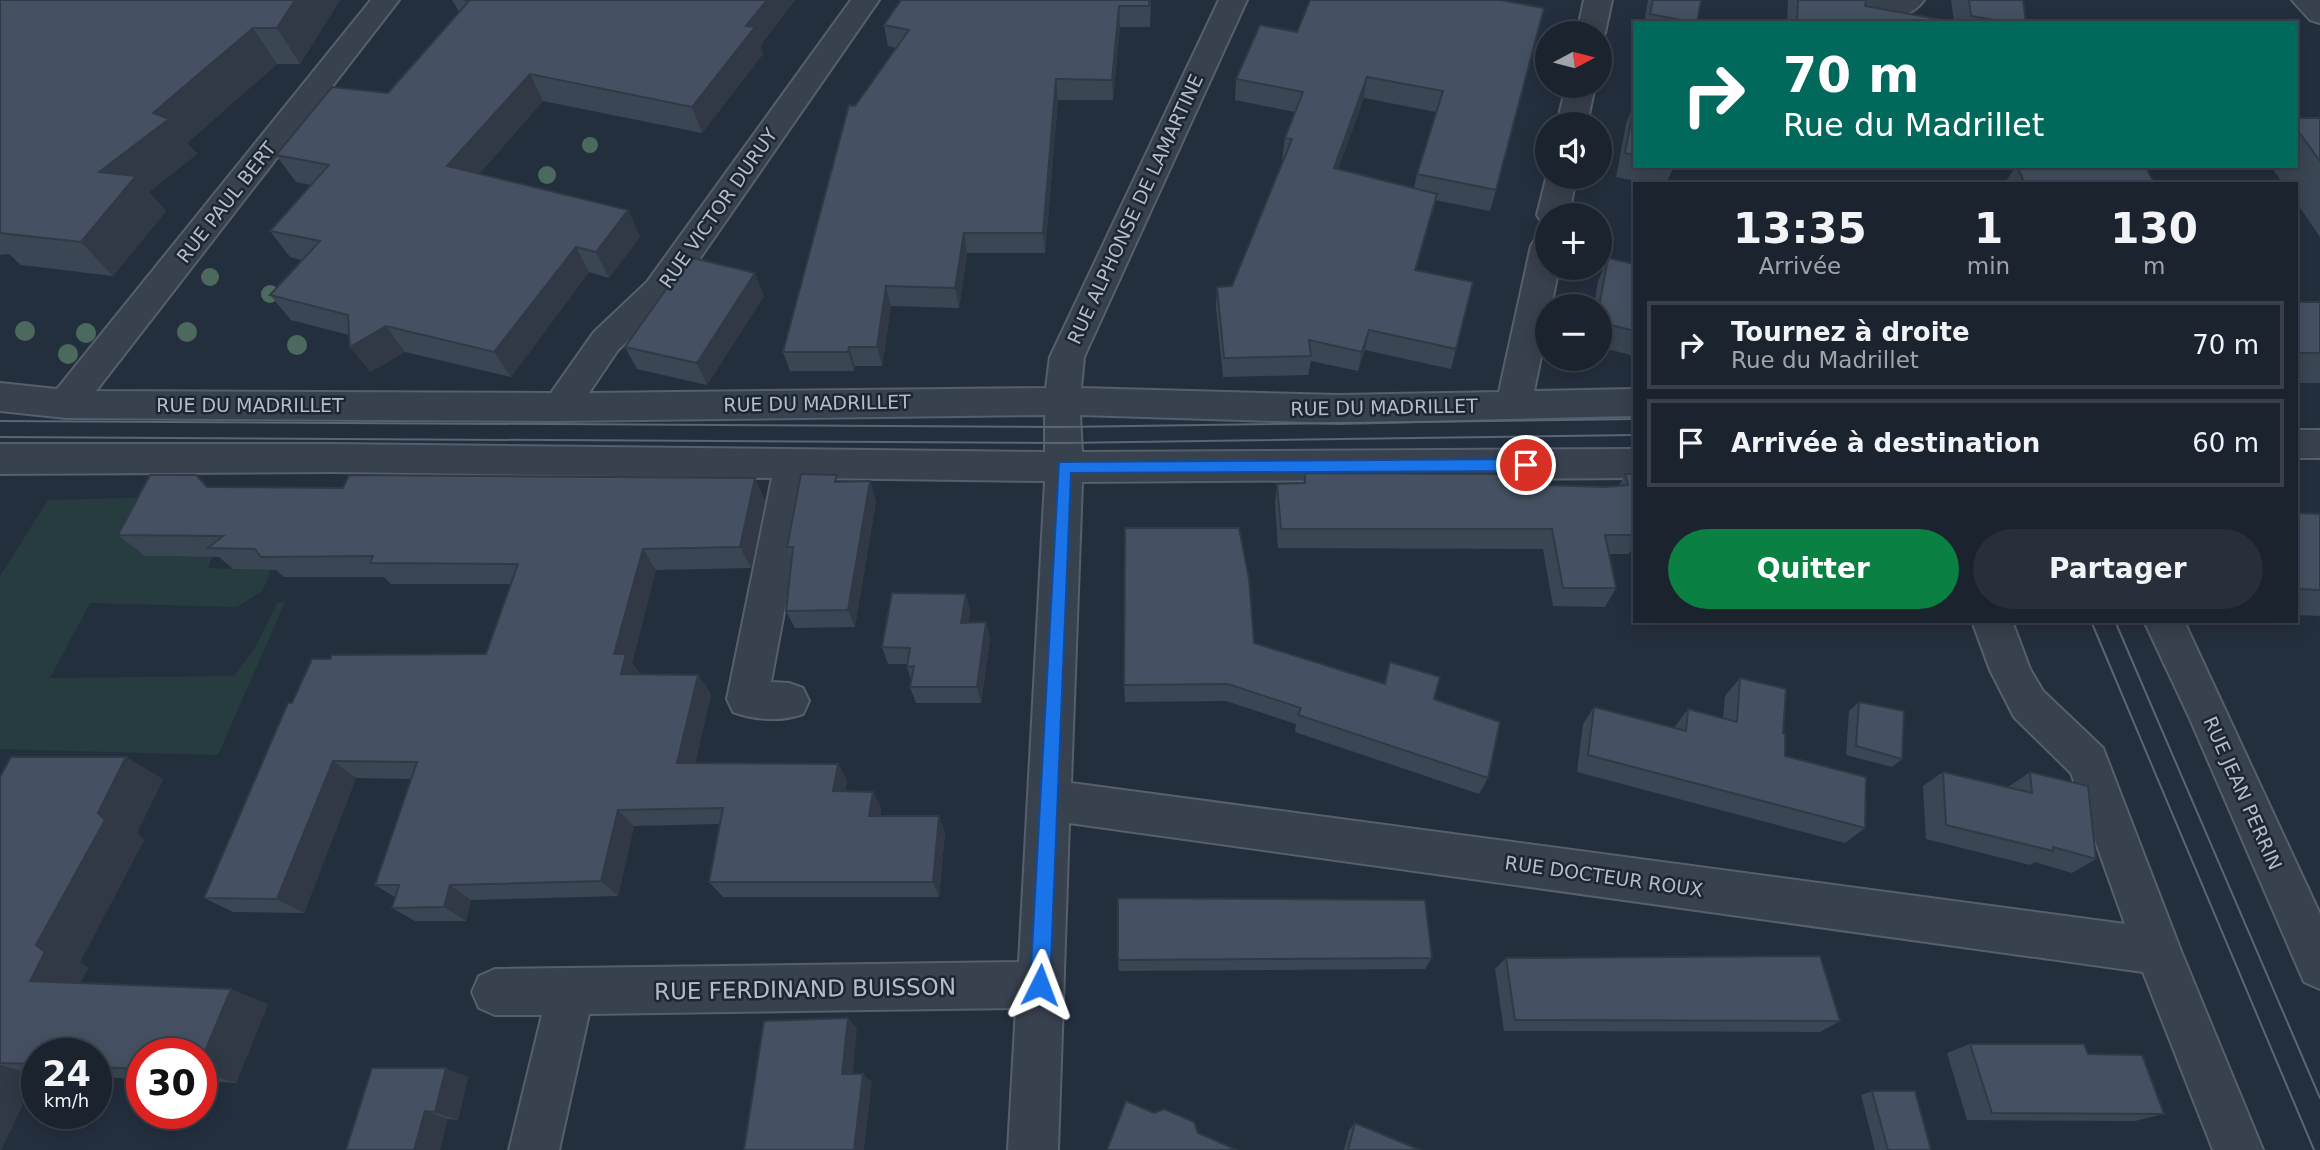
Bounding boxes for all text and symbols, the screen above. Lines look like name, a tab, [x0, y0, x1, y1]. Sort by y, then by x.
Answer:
north arrow	[1535, 21, 1612, 98]
map controls	[1535, 21, 1612, 371]
text: 70 m	[1783, 47, 1919, 104]
icon: right	[1668, 49, 1759, 140]
street label: RUE ALPHONSE DE LAMARTINE	[1063, 71, 1207, 347]
text: Rue du Madrillet	[1783, 106, 2044, 144]
button: sound	[1535, 112, 1612, 189]
street label: RUE VICTOR DURUY	[654, 124, 782, 292]
street label: RUE PAUL BERT	[172, 137, 280, 267]
button: +	[1535, 203, 1612, 280]
text: 13:35	[1733, 204, 1867, 253]
text: 1	[1974, 204, 2003, 253]
text: 130	[2110, 204, 2198, 253]
text: Arrivée	[1759, 253, 1841, 279]
text: min	[1967, 253, 2010, 279]
text: m	[2143, 253, 2165, 279]
button: −	[1535, 294, 1612, 371]
text: Tournez à droite	[1731, 317, 1970, 347]
icon: right	[1672, 326, 1710, 364]
text: 70 m	[2192, 330, 2259, 360]
text: Rue du Madrillet	[1731, 347, 1919, 373]
street label: RUE DU MADRILLET	[723, 390, 911, 416]
street label: RUE DU MADRILLET	[156, 394, 344, 416]
street label: RUE DU MADRILLET	[1290, 394, 1478, 420]
icon: arrive	[1672, 424, 1710, 462]
text: Arrivée à destination	[1731, 428, 2040, 458]
text: 60 m	[2192, 428, 2259, 458]
pin	[1496, 435, 1556, 495]
icon: arrive	[1507, 446, 1545, 484]
button: Quitter	[1668, 529, 1959, 609]
button: Partager	[1973, 529, 2263, 609]
street label: RUE JEAN PERRIN	[2199, 713, 2287, 873]
street label: RUE DOCTEUR ROUX	[1504, 851, 1704, 901]
position arrow	[1003, 948, 1077, 1022]
street label: RUE FERDINAND BUISSON	[654, 973, 956, 1005]
speed limit sign: 30	[126, 1038, 217, 1129]
text: 24	[42, 1054, 91, 1094]
text: km/h	[44, 1090, 89, 1111]

